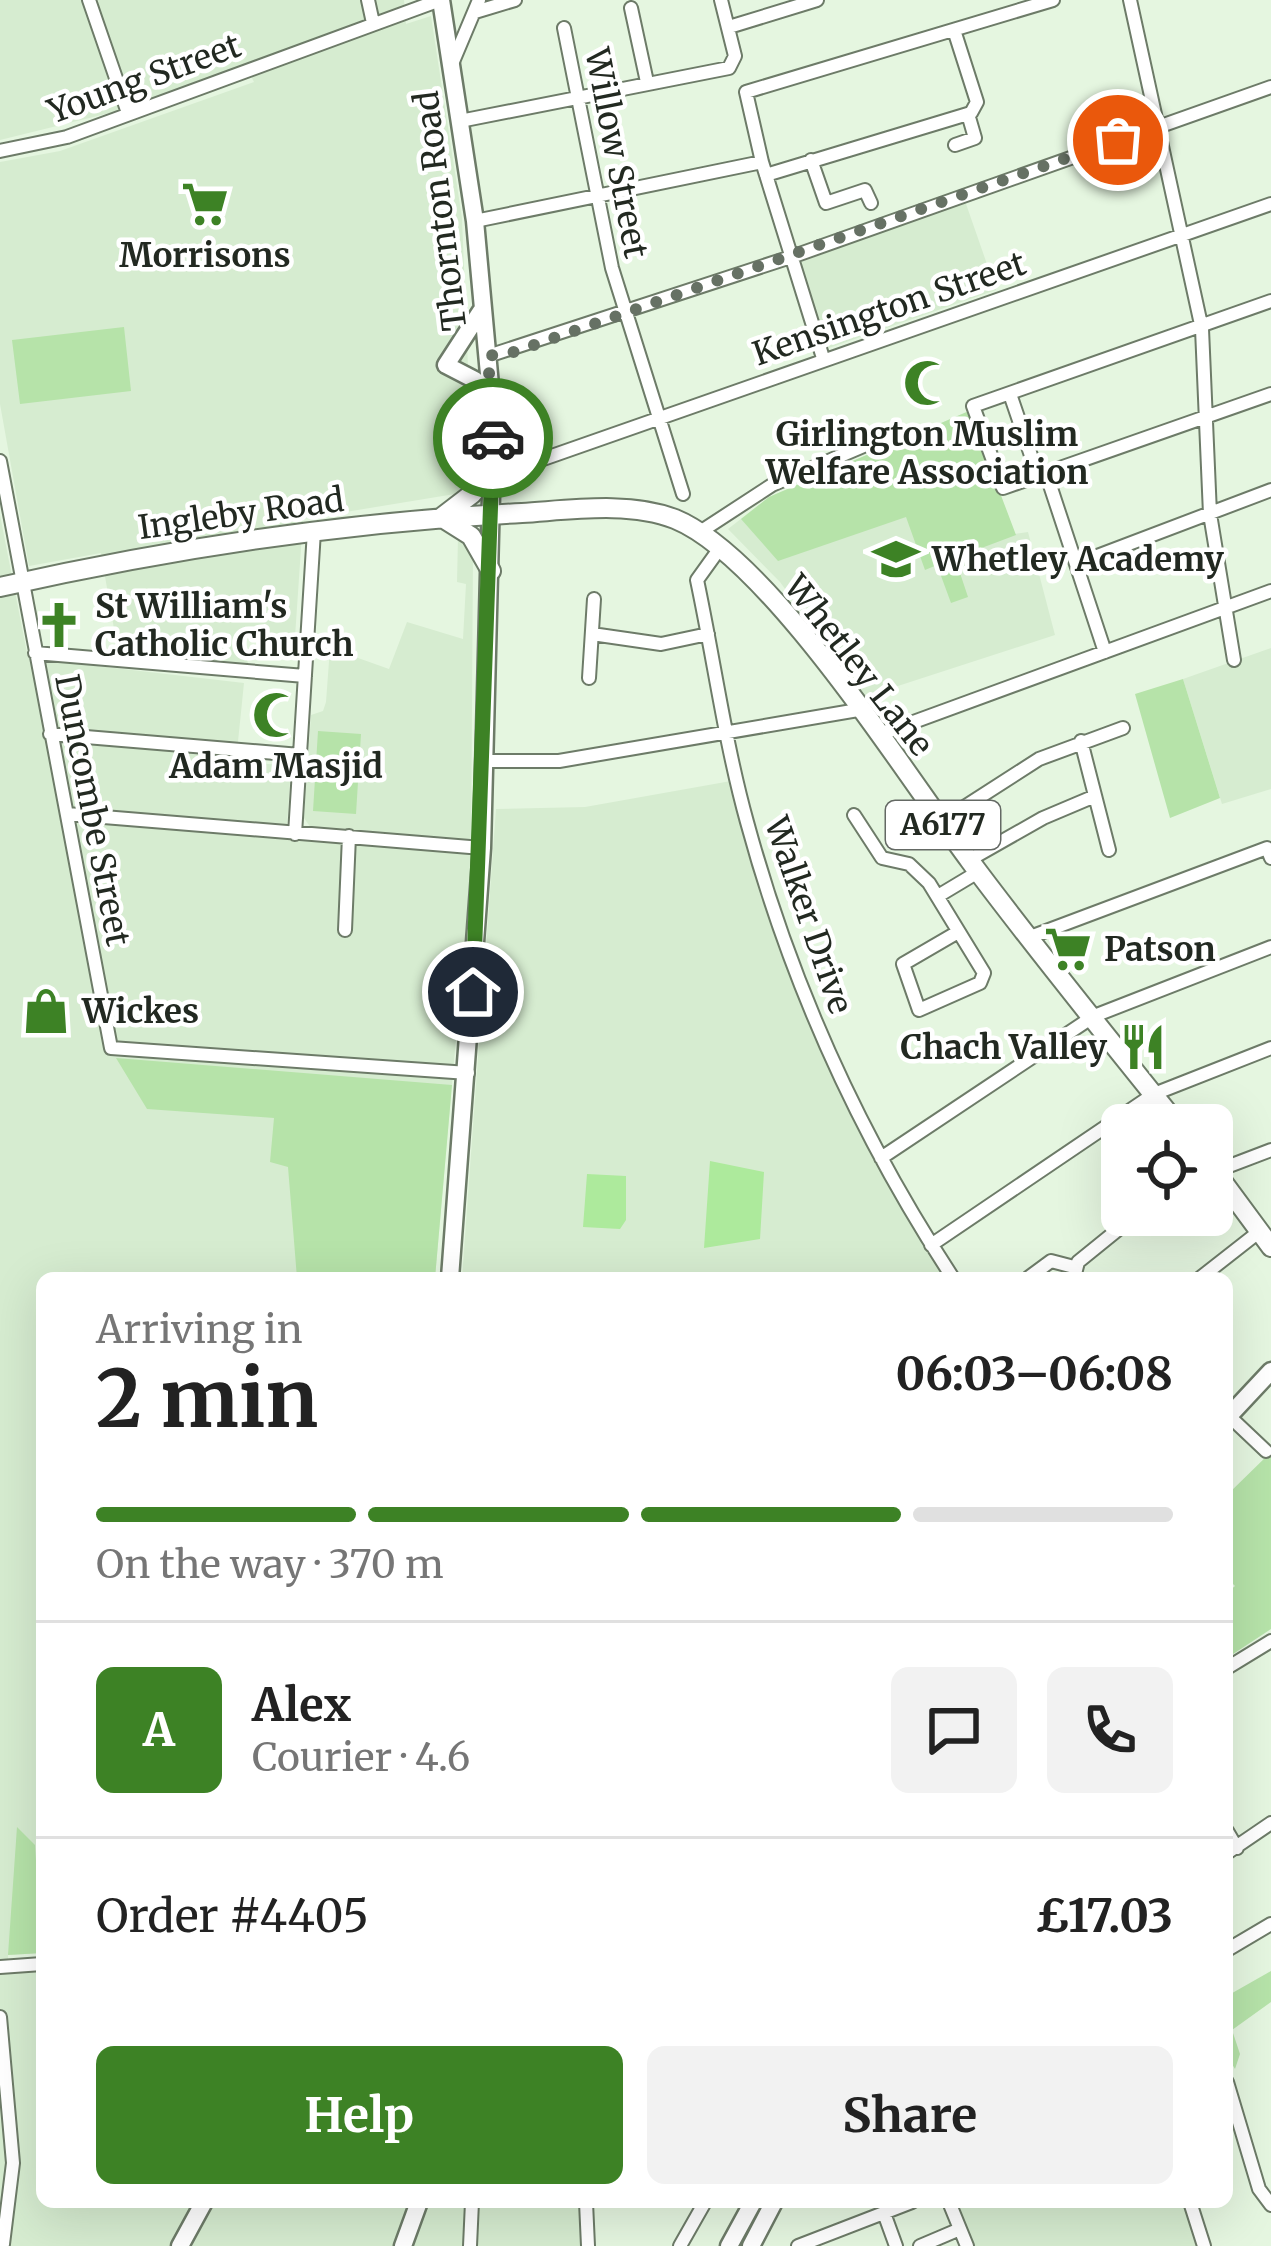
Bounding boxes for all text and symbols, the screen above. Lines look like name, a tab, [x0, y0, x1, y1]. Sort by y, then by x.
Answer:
street label: Young Street	[41, 25, 246, 133]
street label: Willow Street	[576, 44, 657, 262]
street label: Thornton Road	[405, 89, 476, 333]
pin	[1067, 89, 1169, 191]
icon: bag	[1085, 107, 1151, 173]
supermarket icon: Morrisons	[180, 179, 230, 229]
place label: Morrisons	[119, 235, 291, 276]
street label: Kensington Street	[747, 243, 1031, 374]
mosque icon: Girlington Muslim Welfare Association	[902, 358, 952, 408]
courier	[433, 378, 553, 498]
icon: car	[460, 405, 526, 471]
place label: Girlington Muslim Welfare Association	[765, 414, 1088, 493]
street label: Ingleby Road	[136, 479, 347, 548]
school or university icon: Whetley Academy	[871, 534, 921, 584]
place label: Whetley Academy	[931, 539, 1224, 580]
street label: Whetley Lane	[775, 566, 942, 764]
place label: St William's Catholic Church	[95, 586, 353, 665]
church icon: St William's Catholic Church	[34, 600, 84, 650]
street label: Duncombe Street	[46, 671, 139, 949]
mosque icon: Adam Masjid	[251, 690, 301, 740]
place label: Adam Masjid	[168, 746, 383, 787]
road number: A6177	[886, 801, 1000, 849]
street label: Walker Drive	[755, 810, 861, 1019]
supermarket icon: Patson	[1043, 924, 1093, 974]
place label: Patson	[1104, 929, 1216, 970]
pin	[422, 941, 524, 1043]
icon: home	[440, 959, 506, 1025]
shop icon: Wickes	[21, 986, 71, 1036]
place label: Wickes	[81, 991, 199, 1032]
restaurant icon: Chach Valley	[1118, 1022, 1168, 1072]
place label: Chach Valley	[901, 1027, 1107, 1068]
map controls	[1101, 1104, 1233, 1236]
button: locate	[1101, 1104, 1233, 1236]
text: Arriving in	[96, 1305, 303, 1354]
text: 06:03–06:08	[896, 1346, 1173, 1402]
text: 2 min	[96, 1350, 318, 1448]
text: On the way · 370 m	[96, 1540, 444, 1589]
button: chat	[891, 1667, 1017, 1793]
button: phone	[1047, 1667, 1173, 1793]
text: Alex	[252, 1677, 351, 1733]
text: A	[143, 1702, 175, 1758]
text: Courier · 4.6	[252, 1733, 470, 1782]
text: Order #4405	[96, 1888, 369, 1944]
text: £17.03	[1035, 1888, 1173, 1944]
button: Help	[96, 2046, 623, 2184]
button: Share	[647, 2046, 1173, 2184]

